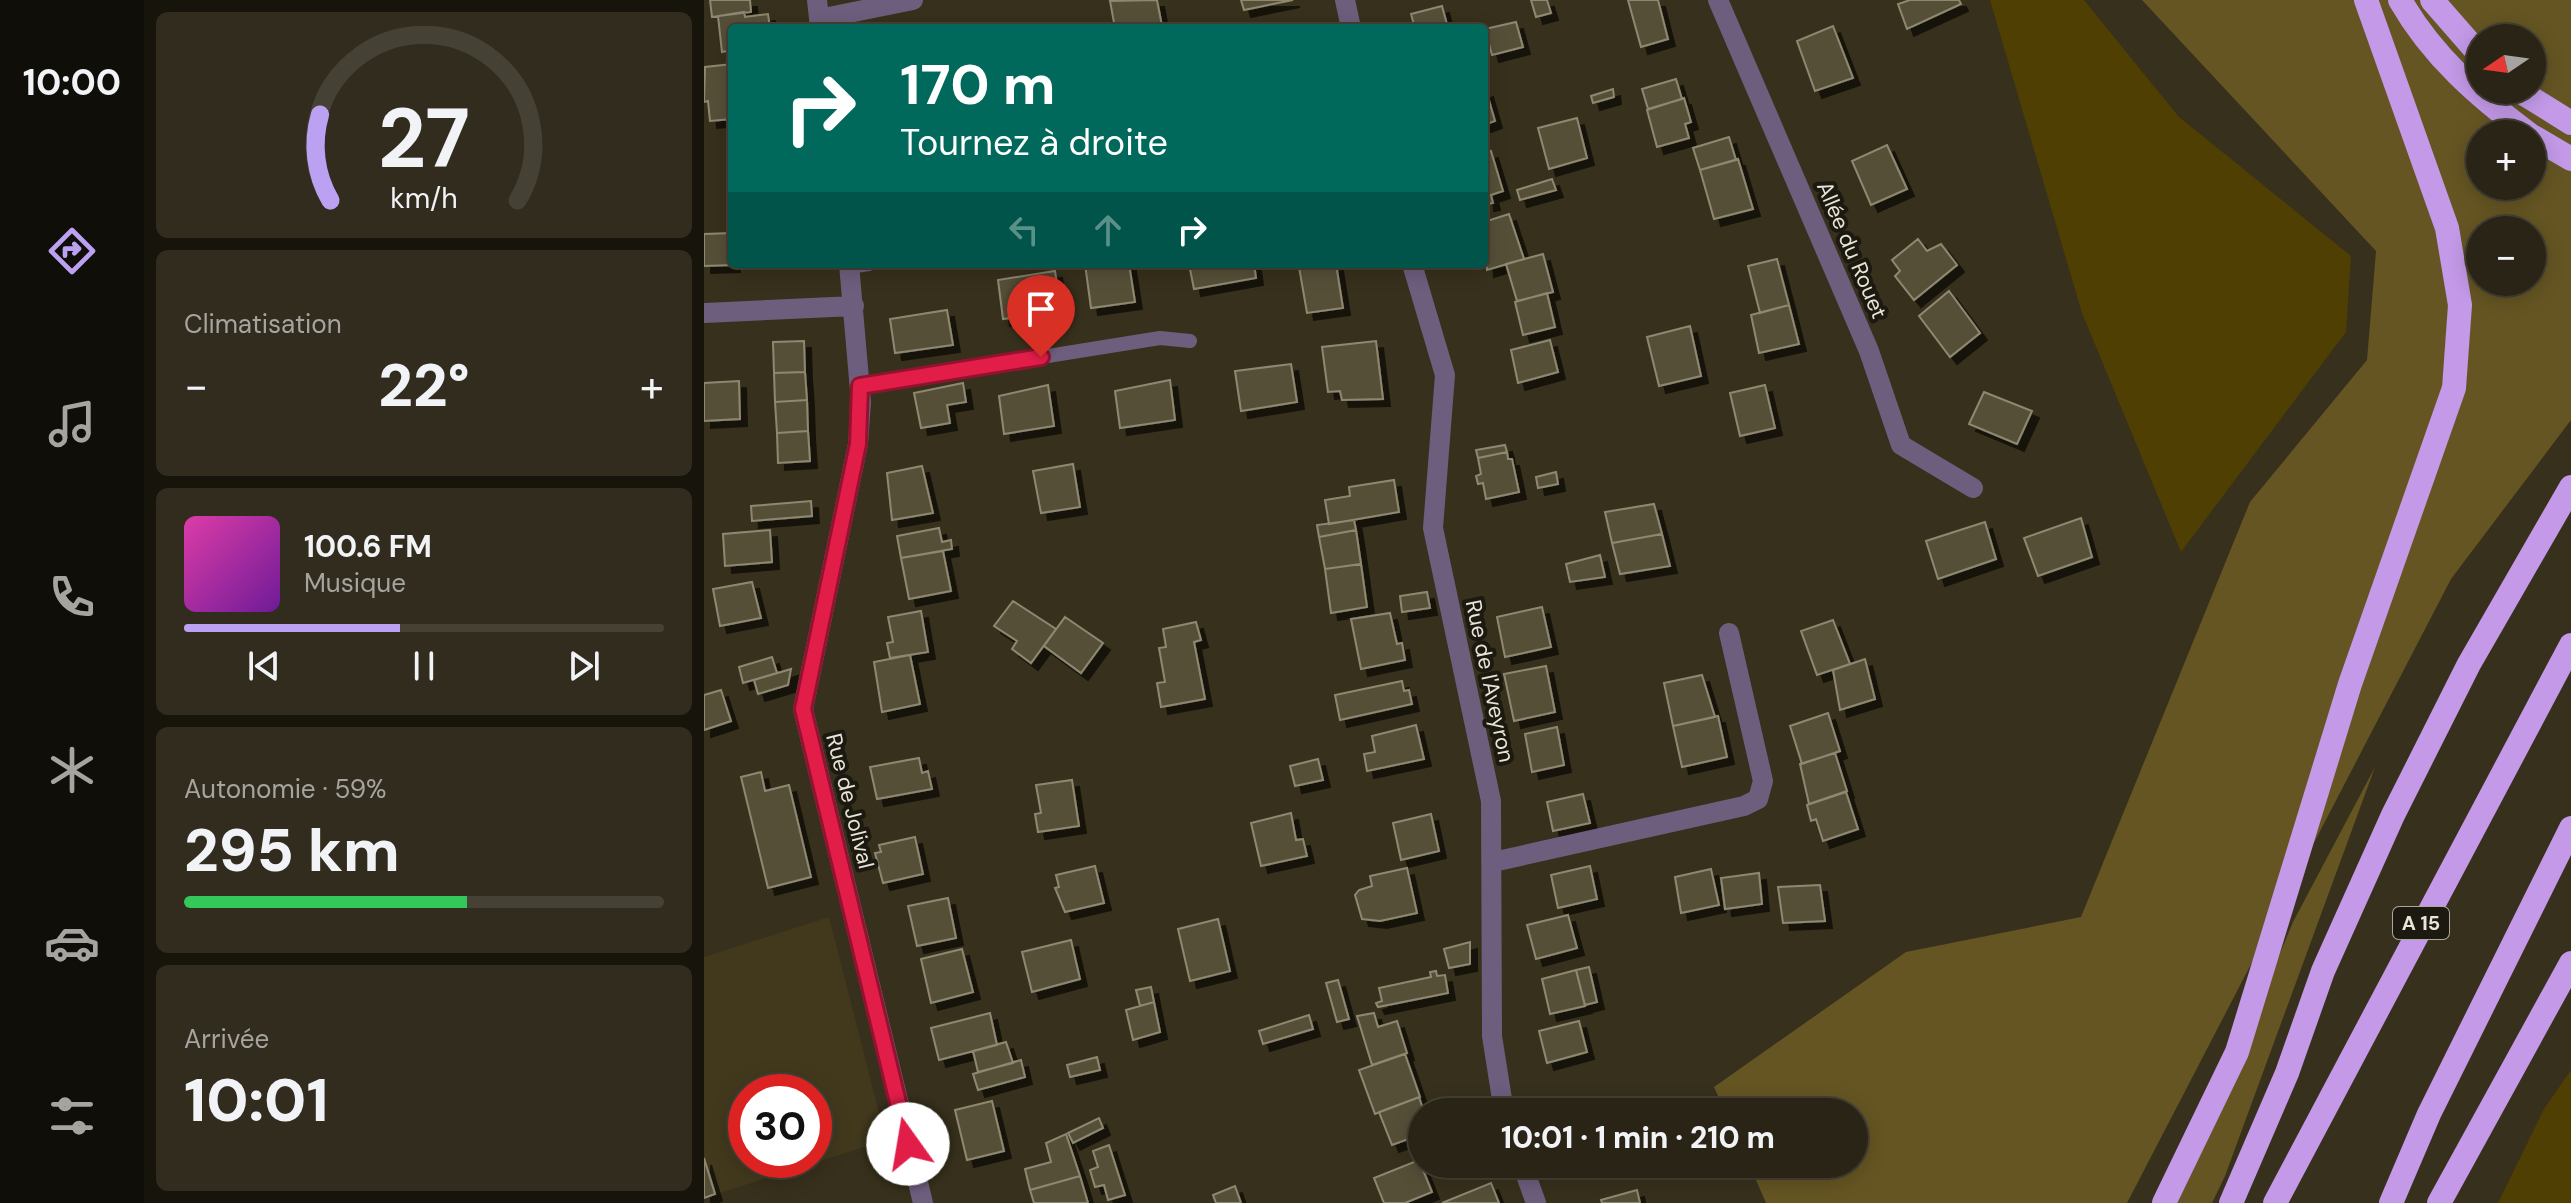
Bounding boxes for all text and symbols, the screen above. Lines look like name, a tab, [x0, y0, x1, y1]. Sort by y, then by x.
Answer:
north arrow	[2466, 24, 2546, 104]
map controls	[2466, 24, 2546, 296]
text: 170 m	[900, 48, 1055, 121]
icon: right	[768, 56, 872, 160]
text: 10:00	[23, 59, 121, 106]
text: 27	[378, 84, 470, 193]
text: Tournez à droite	[900, 119, 1168, 166]
button: +	[2466, 120, 2546, 200]
street label: Allée du Rouet	[1810, 177, 1894, 323]
text: km/h	[390, 180, 458, 217]
icon: left	[1002, 208, 1046, 252]
icon: ahead	[1086, 208, 1130, 252]
icon: right	[1170, 208, 1214, 252]
button: −	[2466, 216, 2546, 296]
icon: directions	[44, 223, 100, 279]
pin	[1007, 275, 1075, 357]
icon: arrive	[1019, 287, 1063, 331]
text: Climatisation	[184, 307, 342, 341]
text: 22°	[378, 346, 470, 425]
text: −	[184, 357, 208, 415]
text: +	[640, 357, 664, 415]
icon: music	[44, 396, 100, 452]
text: 100.6 FM	[304, 527, 432, 566]
text: Musique	[304, 566, 406, 600]
icon: phone	[44, 569, 100, 625]
street label: Rue de l'Aveyron	[1459, 597, 1521, 765]
icon: previous	[242, 644, 286, 688]
icon: pause	[402, 644, 446, 688]
icon: next	[562, 644, 606, 688]
street label: Rue de Jolival	[819, 730, 881, 872]
icon: climate	[44, 742, 100, 798]
text: Autonomie · 59%	[184, 772, 387, 806]
text: 295 km	[184, 811, 400, 890]
road number: A 15	[2393, 907, 2449, 939]
icon: car	[44, 915, 100, 971]
text: Arrivée	[184, 1022, 269, 1056]
text: 10:01	[184, 1061, 329, 1140]
speed limit sign: 30	[728, 1074, 832, 1178]
icon: filters	[44, 1088, 100, 1144]
position arrow	[866, 1102, 950, 1186]
text: 10:01 · 1 min · 210 m	[1501, 1118, 1775, 1157]

